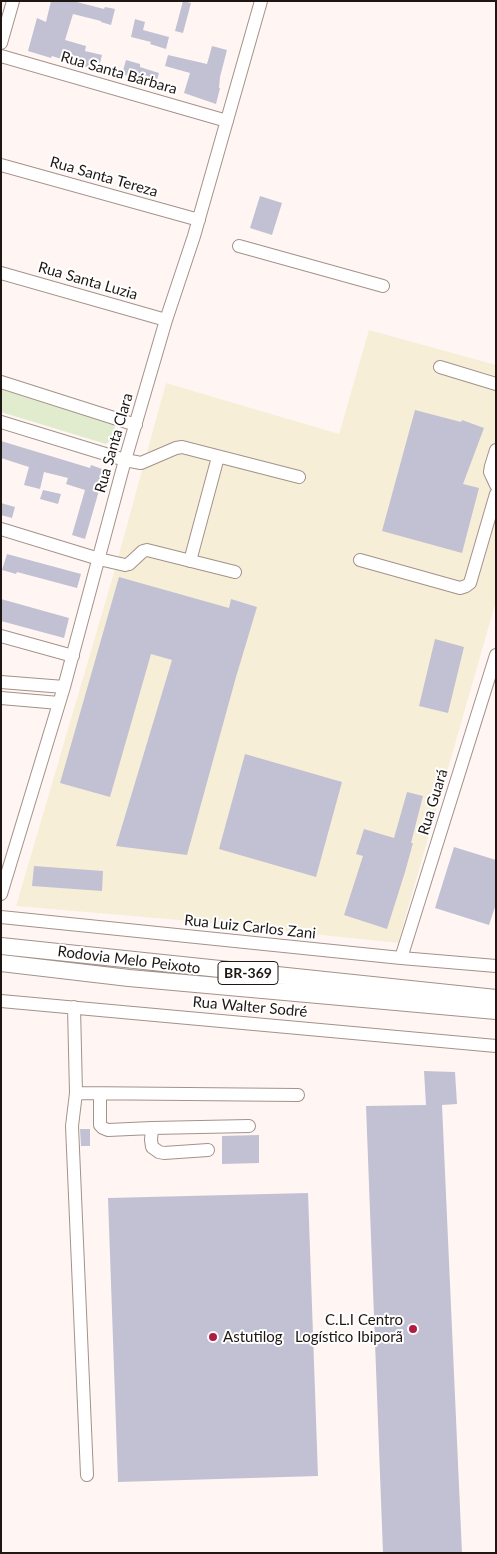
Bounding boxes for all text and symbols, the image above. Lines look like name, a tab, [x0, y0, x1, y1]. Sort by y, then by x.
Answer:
street label: Rua Santa Bárbara	[59, 48, 179, 98]
street label: Rua Santa Tereza	[48, 153, 160, 201]
street label: Rua Santa Luzia	[36, 258, 140, 304]
street label: Rua Santa Clara	[91, 391, 137, 495]
street label: Rua Guará	[414, 767, 452, 837]
street label: Rua Luiz Carlos Zani	[183, 911, 317, 943]
street label: Rodovia Melo Peixoto	[57, 942, 201, 978]
road number: BR-369	[218, 961, 278, 984]
street label: Rua Walter Sodré	[192, 993, 308, 1021]
place label: C.L.I Centro Logístico Ibiporã	[295, 1311, 403, 1346]
marker: C.L.I Centro Logístico Ibiporã	[407, 1323, 419, 1335]
place label: Astutilog	[223, 1328, 282, 1346]
marker: Astutilog	[207, 1331, 219, 1343]

